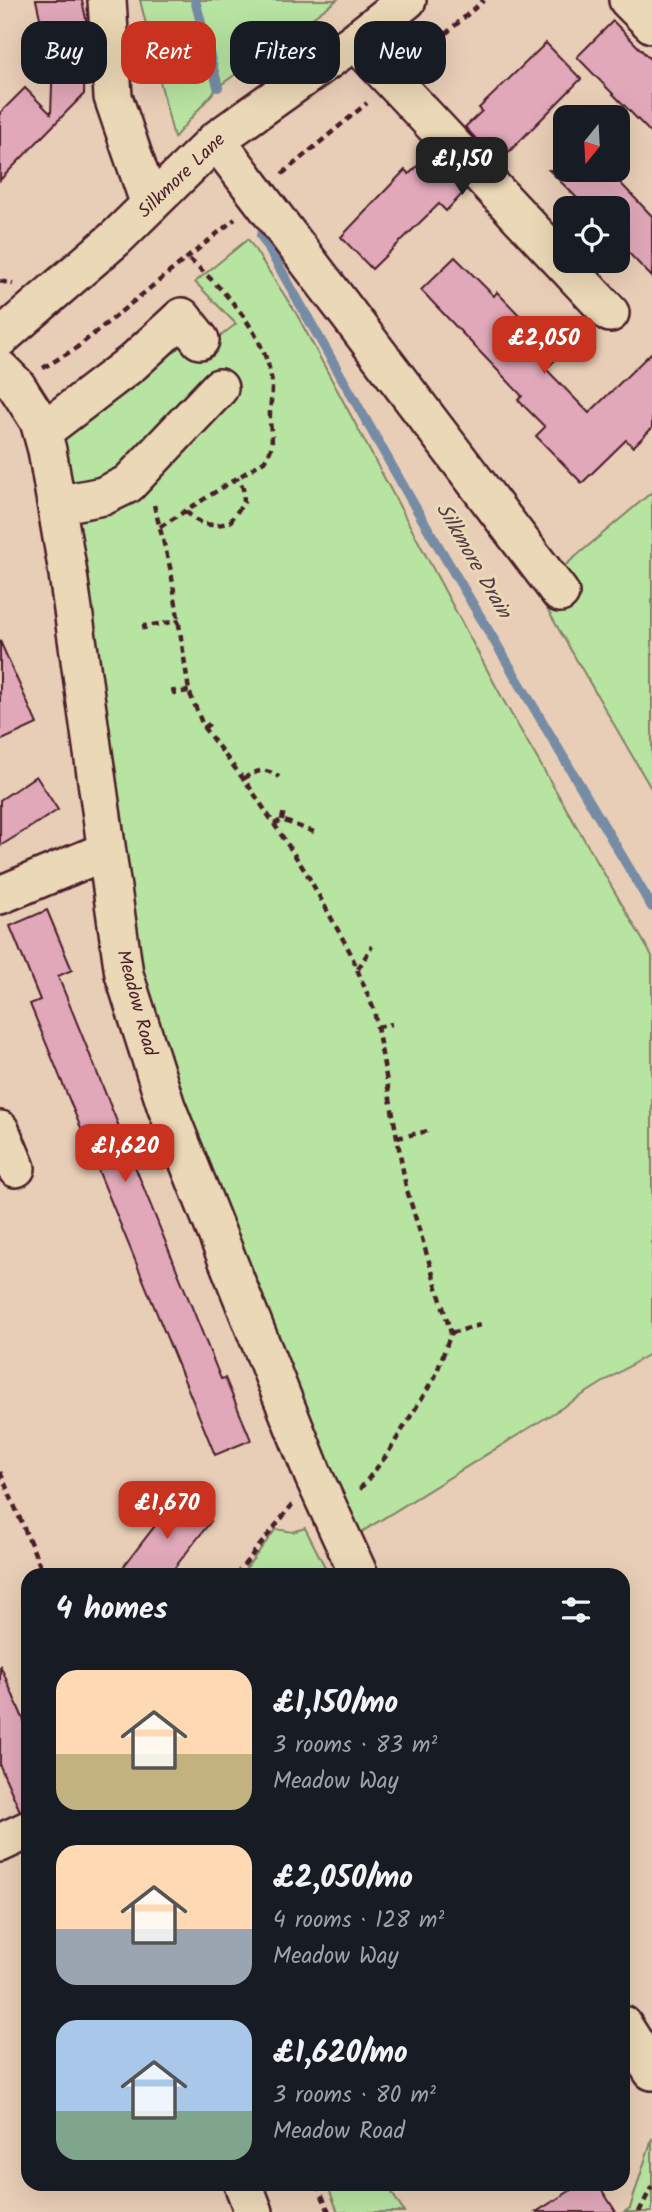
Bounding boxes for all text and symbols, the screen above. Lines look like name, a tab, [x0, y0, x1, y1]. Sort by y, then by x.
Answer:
chip: Buy	[21, 21, 107, 84]
chip: Rent	[121, 21, 216, 84]
chip: Filters	[230, 21, 340, 84]
chip: New	[354, 21, 446, 84]
north arrow	[553, 105, 630, 182]
map controls	[553, 105, 630, 273]
street label: Silkmore Lane	[131, 126, 233, 226]
pin: £1,150	[405, 138, 519, 197]
text: £1,150	[432, 142, 492, 178]
button: locate	[553, 196, 630, 273]
pin: £2,050	[487, 316, 601, 376]
text: £2,050	[508, 321, 580, 357]
water label: Silkmore Drain	[427, 497, 520, 627]
street label: Meadow Road	[107, 946, 165, 1060]
pin: £1,620	[68, 1124, 182, 1184]
text: £1,620	[91, 1129, 159, 1165]
pin: £1,670	[110, 1482, 224, 1541]
text: £1,670	[135, 1486, 199, 1522]
text: 4 homes	[56, 1586, 168, 1634]
icon: filters	[557, 1591, 595, 1629]
text: £1,150/mo	[273, 1680, 398, 1728]
icon: home	[112, 1698, 196, 1782]
text: 3 rooms · 83 m²	[273, 1728, 437, 1764]
text: Meadow Way	[273, 1764, 398, 1800]
text: £2,050/mo	[273, 1855, 413, 1903]
icon: home	[112, 1873, 196, 1957]
text: 4 rooms · 128 m²	[273, 1903, 444, 1939]
text: Meadow Way	[273, 1939, 398, 1975]
text: £1,620/mo	[273, 2030, 408, 2078]
icon: home	[112, 2048, 196, 2132]
text: 3 rooms · 80 m²	[273, 2078, 436, 2114]
text: Meadow Road	[273, 2114, 405, 2150]

